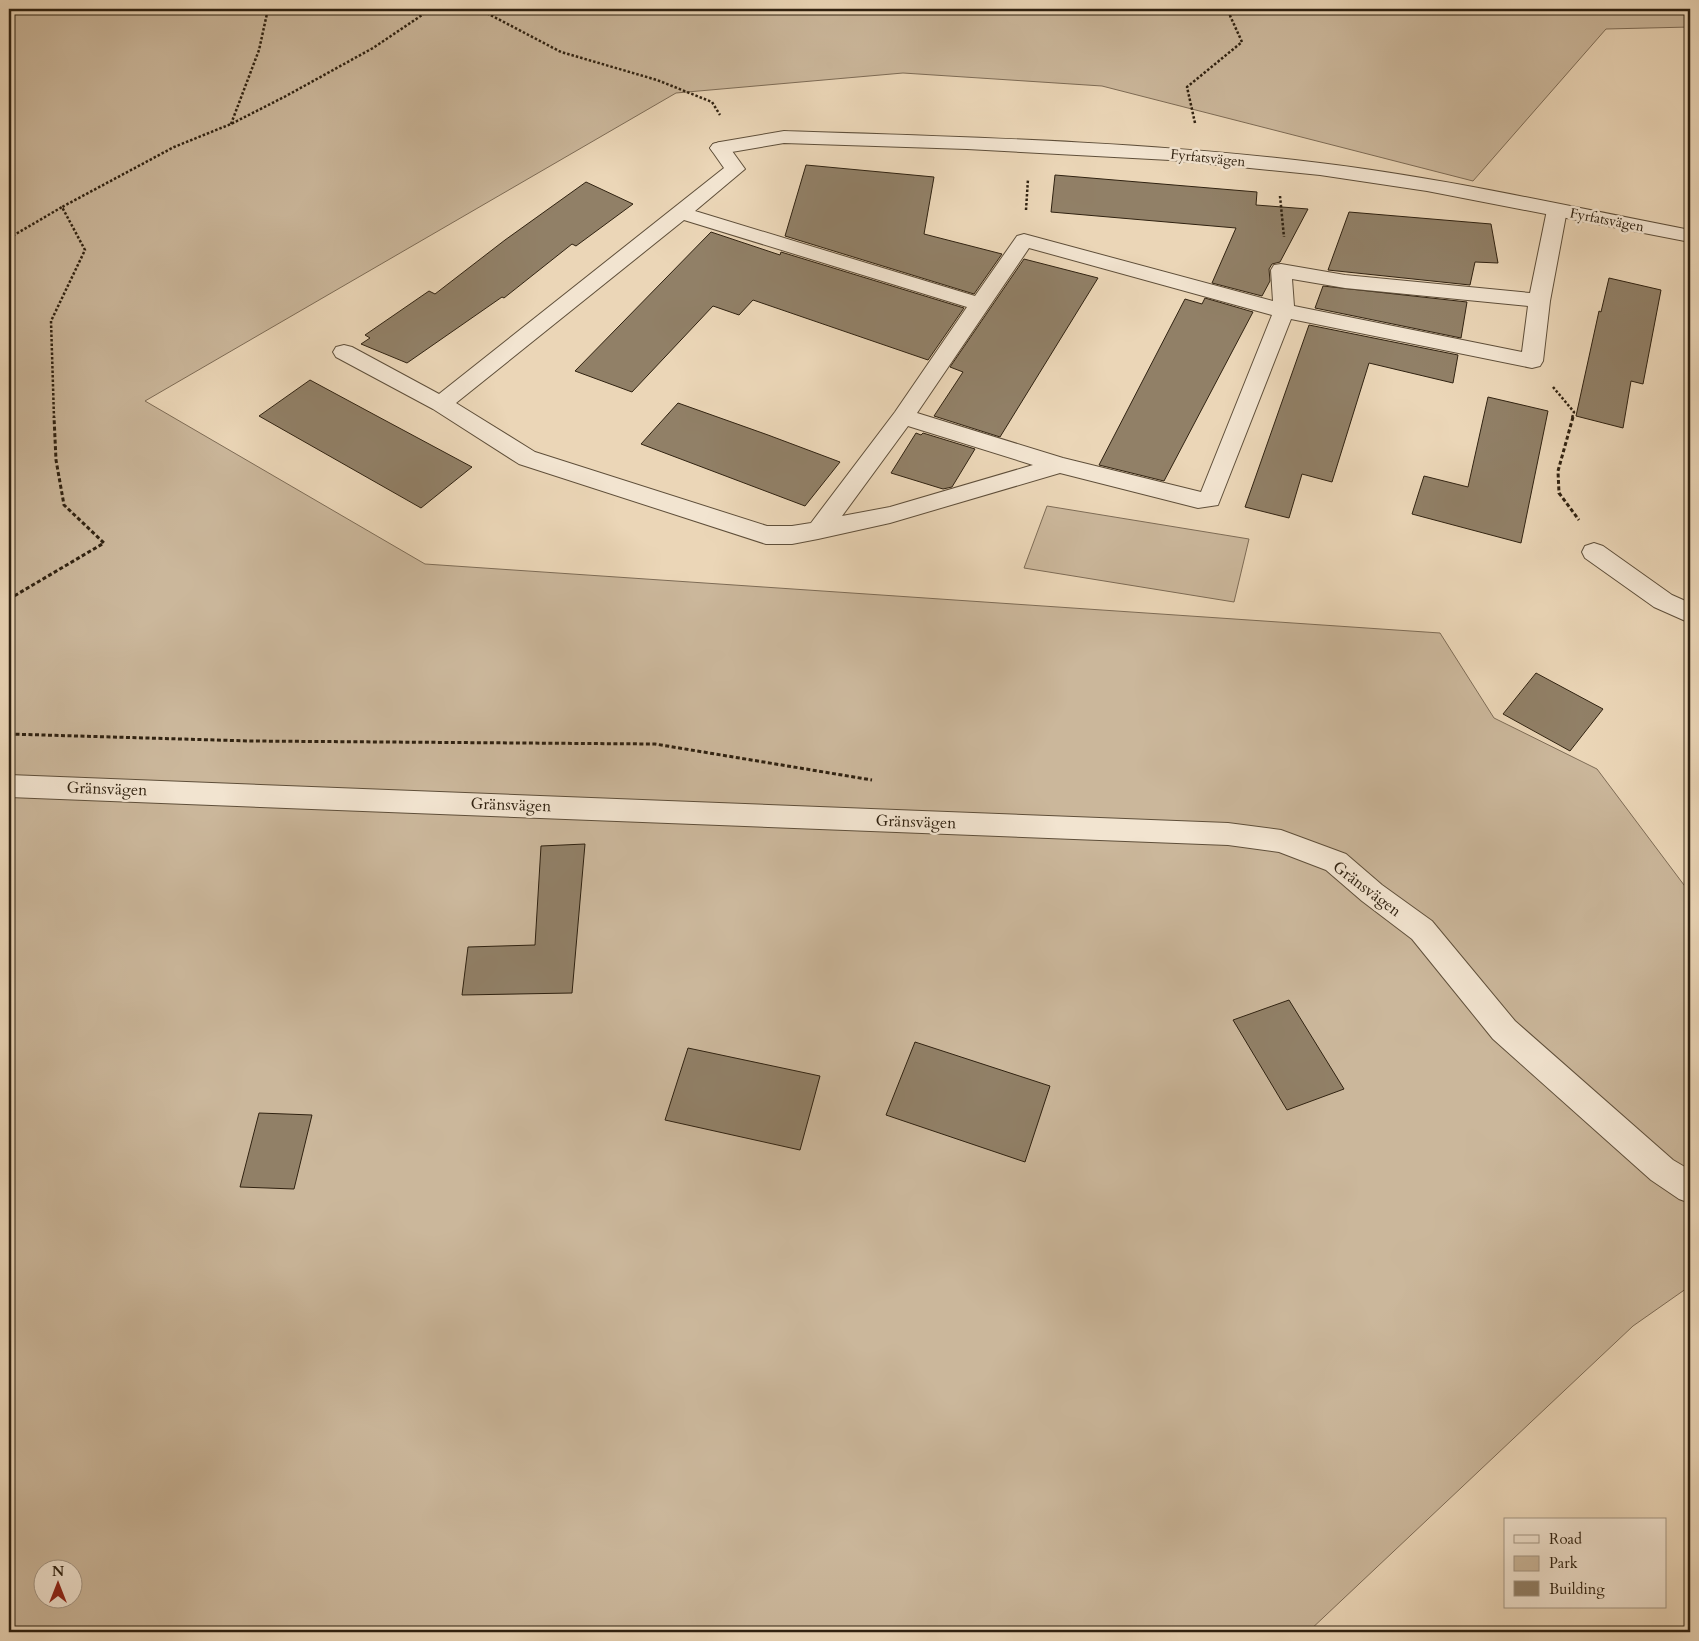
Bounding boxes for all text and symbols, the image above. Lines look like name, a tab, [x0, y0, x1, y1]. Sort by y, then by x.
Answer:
street label: Fyrfatsvägen	[1170, 145, 1246, 171]
street label: Fyrfatsvägen	[1568, 203, 1646, 237]
street label: Gränsvägen	[66, 777, 148, 801]
street label: Gränsvägen	[470, 793, 552, 817]
street label: Gränsvägen	[875, 810, 957, 834]
street label: Gränsvägen	[1328, 856, 1406, 922]
legend	[1504, 1518, 1666, 1608]
text: Road	[1549, 1529, 1582, 1549]
text: Park	[1549, 1553, 1578, 1573]
north arrow	[32, 1558, 82, 1608]
text: N	[52, 1562, 64, 1581]
text: Building	[1549, 1579, 1605, 1599]

